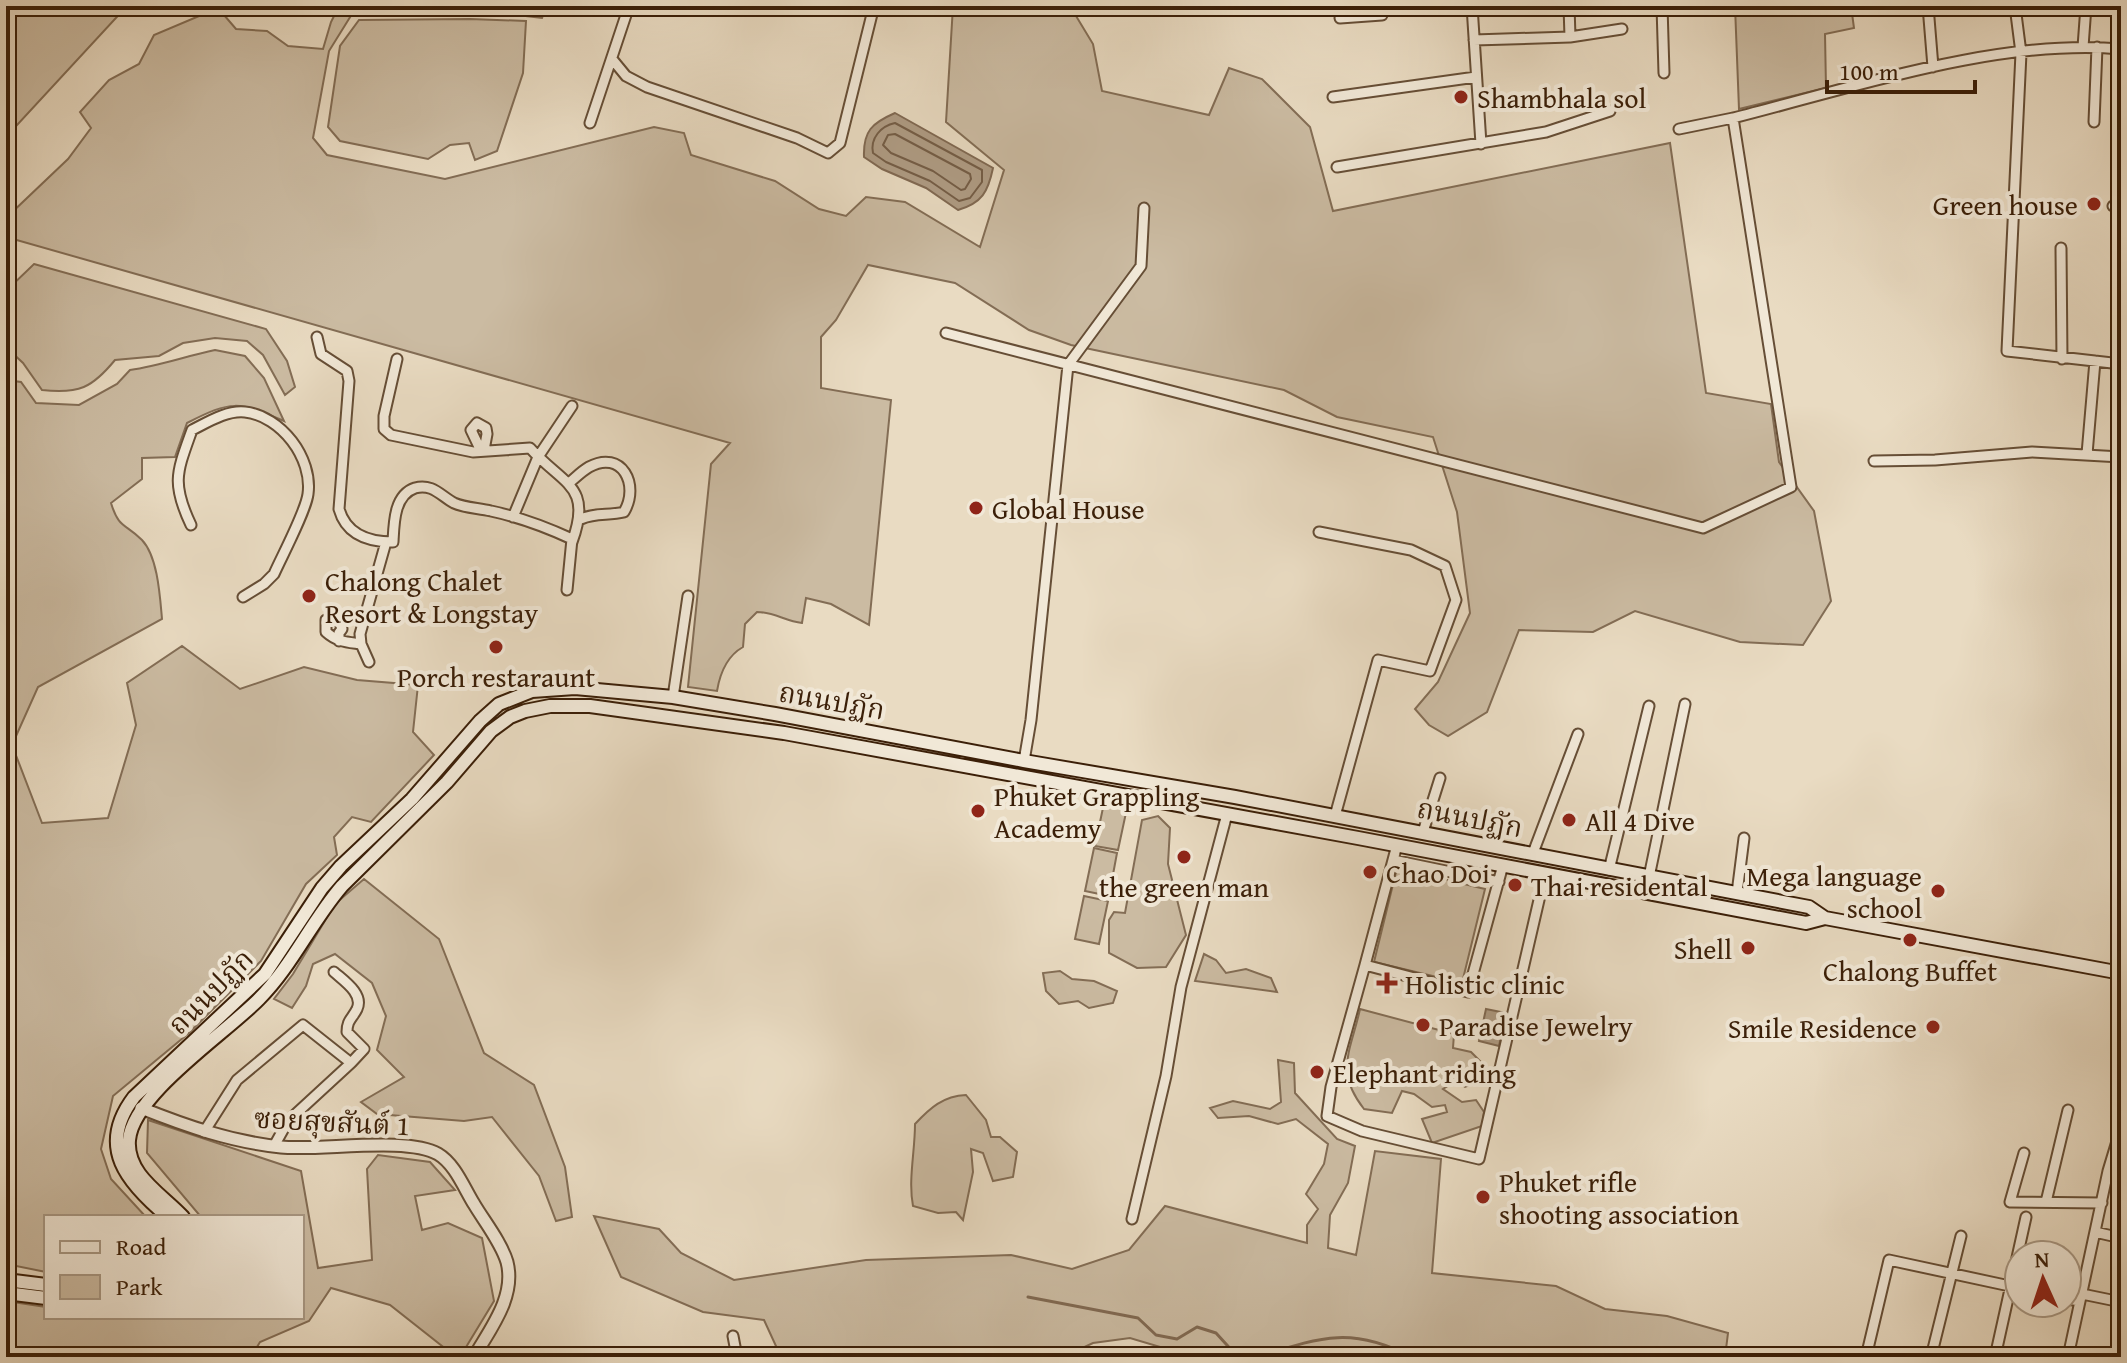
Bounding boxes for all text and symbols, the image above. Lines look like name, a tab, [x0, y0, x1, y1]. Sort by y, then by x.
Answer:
scale bar	[1827, 44, 1975, 94]
text: 100 m	[1839, 54, 1899, 89]
place label: Shambhala sol	[1477, 77, 1647, 118]
marker: Shambhala sol	[1452, 88, 1470, 106]
place label: Green house	[1933, 184, 2078, 225]
marker: Green house	[2085, 195, 2103, 213]
place label: Global House	[992, 488, 1145, 529]
marker: Global House	[967, 499, 985, 517]
place label: Chalong Chalet Resort & Longstay	[325, 560, 538, 633]
marker: Chalong Chalet Resort & Longstay	[300, 587, 318, 605]
marker: Porch restaraunt	[487, 638, 505, 656]
place label: Porch restaraunt	[397, 656, 595, 697]
street label: ถนนปฏัก	[776, 671, 888, 729]
place label: Phuket Grappling Academy	[994, 775, 1199, 848]
street label: ถนนปฏัก	[1414, 787, 1526, 847]
place label: All 4 Dive	[1585, 800, 1695, 841]
marker: Phuket Grappling Academy	[969, 802, 987, 820]
marker: All 4 Dive	[1560, 811, 1578, 829]
marker: the green man	[1175, 848, 1193, 866]
place label: Chao Doi	[1386, 852, 1490, 893]
place label: Mega language school	[1746, 855, 1922, 928]
marker: Chao Doi	[1361, 863, 1379, 881]
place label: Thai residental	[1531, 865, 1708, 906]
place label: the green man	[1099, 866, 1269, 907]
marker: Thai residental	[1506, 876, 1524, 894]
marker: Mega language school	[1929, 882, 1947, 900]
place label: Shell	[1674, 928, 1732, 969]
marker: Chalong Buffet	[1901, 931, 1919, 949]
street label: ถนนปฏัก	[158, 939, 262, 1043]
marker: Shell	[1739, 939, 1757, 957]
place label: Chalong Buffet	[1823, 950, 1997, 991]
place label: Holistic clinic	[1405, 963, 1565, 1004]
marker: Holistic clinic	[1376, 972, 1398, 994]
place label: Paradise Jewelry	[1439, 1005, 1633, 1046]
place label: Smile Residence	[1728, 1007, 1917, 1048]
marker: Paradise Jewelry	[1414, 1016, 1432, 1034]
marker: Smile Residence	[1924, 1018, 1942, 1036]
place label: Elephant riding	[1333, 1052, 1516, 1093]
marker: Elephant riding	[1308, 1063, 1326, 1081]
street label: ซอยสุขสันต์ 1	[253, 1096, 411, 1146]
place label: Phuket rifle shooting association	[1499, 1161, 1739, 1234]
marker: Phuket rifle shooting association	[1474, 1188, 1492, 1206]
legend	[44, 1215, 304, 1319]
text: Road	[116, 1229, 166, 1264]
north arrow	[2003, 1239, 2083, 1319]
text: N	[2034, 1243, 2050, 1275]
text: Park	[116, 1269, 163, 1304]

